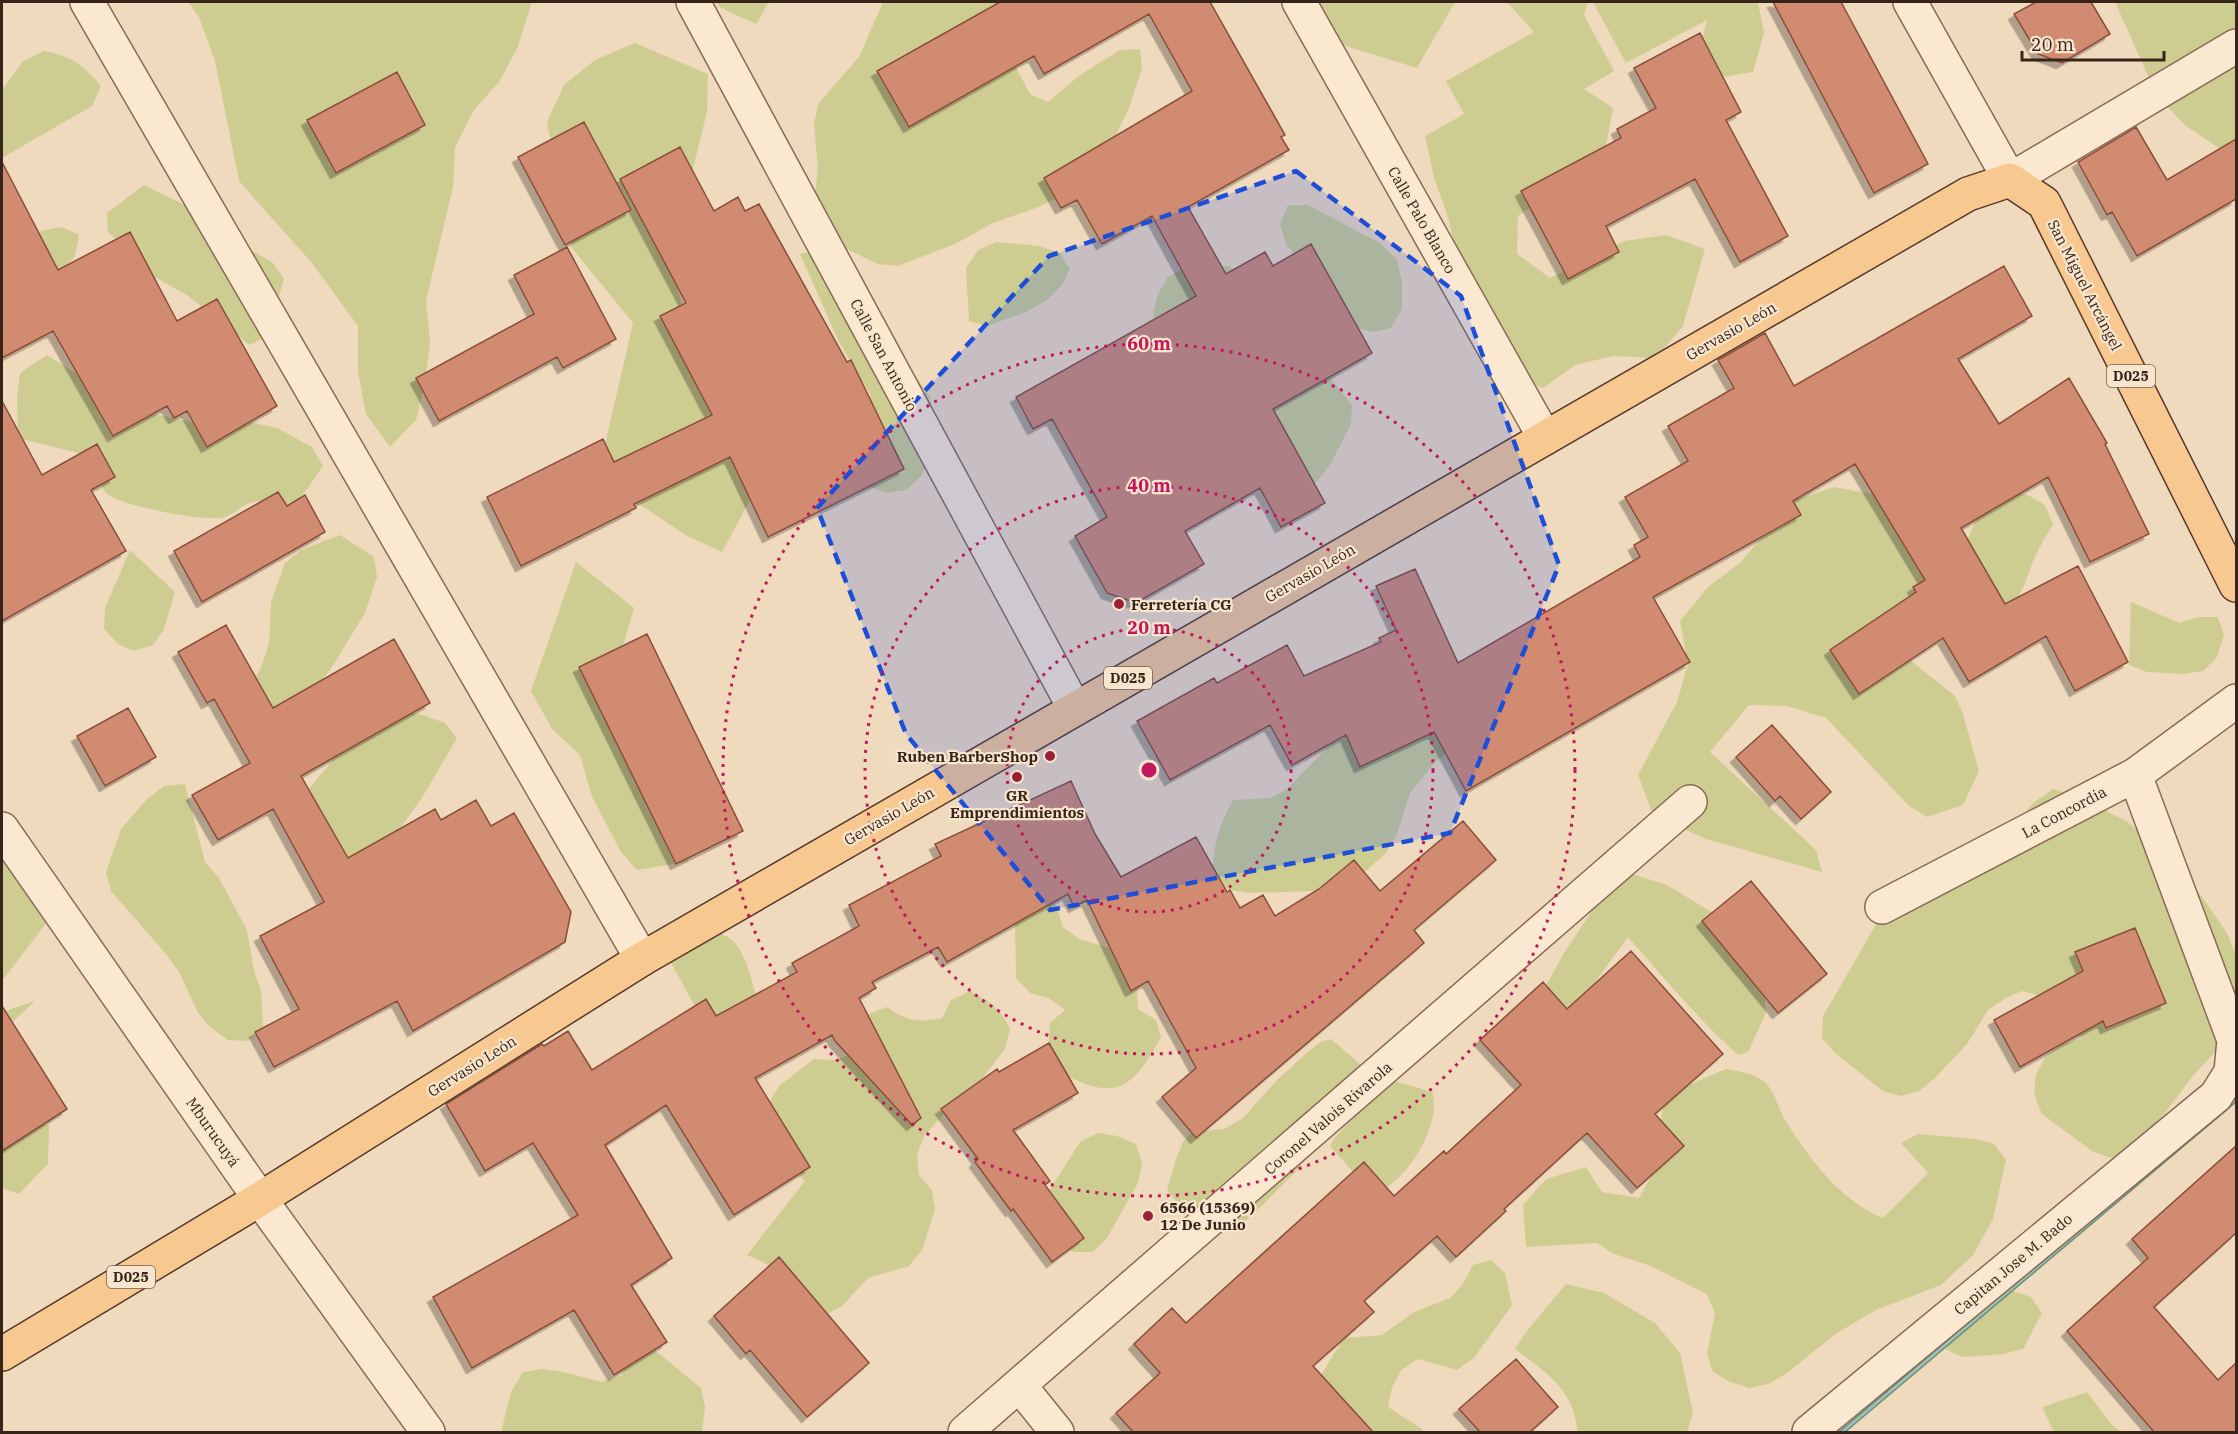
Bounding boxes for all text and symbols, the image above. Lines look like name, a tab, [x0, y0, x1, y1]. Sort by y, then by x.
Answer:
scale bar	[2022, 24, 2164, 62]
text: 20 m	[2031, 33, 2074, 56]
street label: Calle Palo Blanco	[1384, 163, 1460, 277]
street label: San Miguel Arcángel	[2044, 216, 2126, 354]
street label: Calle San Antonio	[846, 295, 922, 415]
street label: Gervasio León	[1683, 297, 1780, 364]
text: 60 m	[1127, 332, 1171, 355]
road number: D025	[2107, 365, 2155, 387]
text: 40 m	[1127, 474, 1171, 497]
street label: Gervasio León	[1262, 539, 1359, 606]
place label: Ferretería CG	[1131, 595, 1232, 614]
marker: Ferretería CG	[1112, 597, 1126, 611]
text: 20 m	[1127, 616, 1171, 639]
road number: D025	[1104, 667, 1152, 689]
place label: Ruben BarberShop	[897, 747, 1038, 766]
marker: Ruben BarberShop	[1043, 749, 1057, 763]
centre of rings	[1139, 760, 1159, 780]
marker: GR Emprendimientos	[1010, 770, 1024, 784]
street label: Gervasio León	[841, 782, 938, 849]
street label: La Concordia	[2019, 782, 2109, 842]
place label: GR Emprendimientos	[950, 786, 1084, 822]
street label: Gervasio León	[424, 1031, 520, 1101]
street label: Coronel Valois Rivarola	[1260, 1057, 1396, 1179]
street label: Mburucuyá	[182, 1094, 244, 1170]
place label: 6566 (15369) 12 De Junio	[1160, 1198, 1255, 1234]
marker: 6566 (15369) 12 De Junio	[1141, 1209, 1155, 1223]
street label: Capitan Jose M. Bado	[1950, 1209, 2076, 1319]
road number: D025	[107, 1266, 155, 1288]

